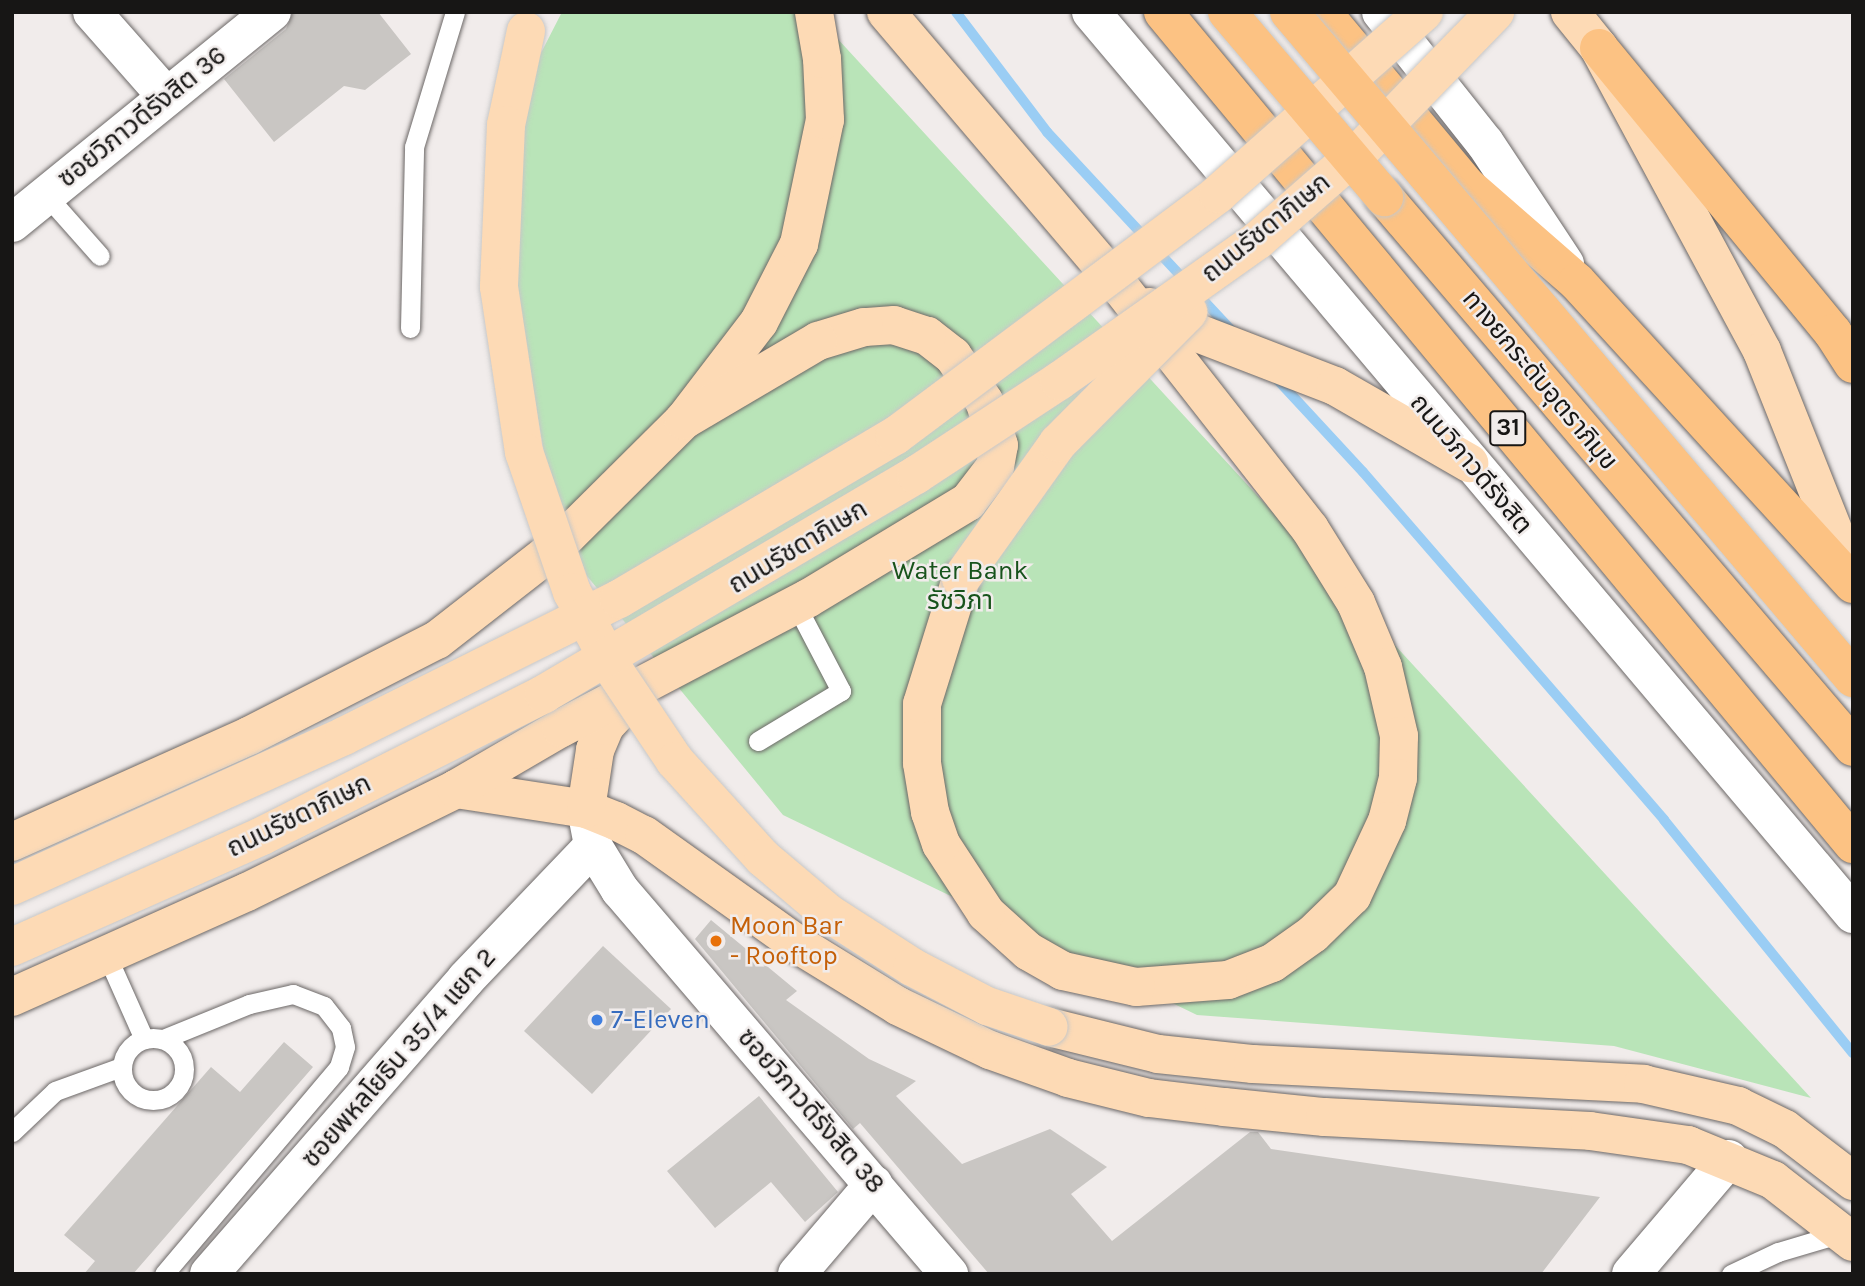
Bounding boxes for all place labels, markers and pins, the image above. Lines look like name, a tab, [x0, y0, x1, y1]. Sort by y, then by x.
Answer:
place label: Moon Bar - Rooftop	[730, 910, 842, 972]
marker: Moon Bar - Rooftop	[708, 933, 724, 949]
place label: 7-Eleven	[611, 1004, 710, 1036]
marker: 7-Eleven	[589, 1012, 605, 1028]

